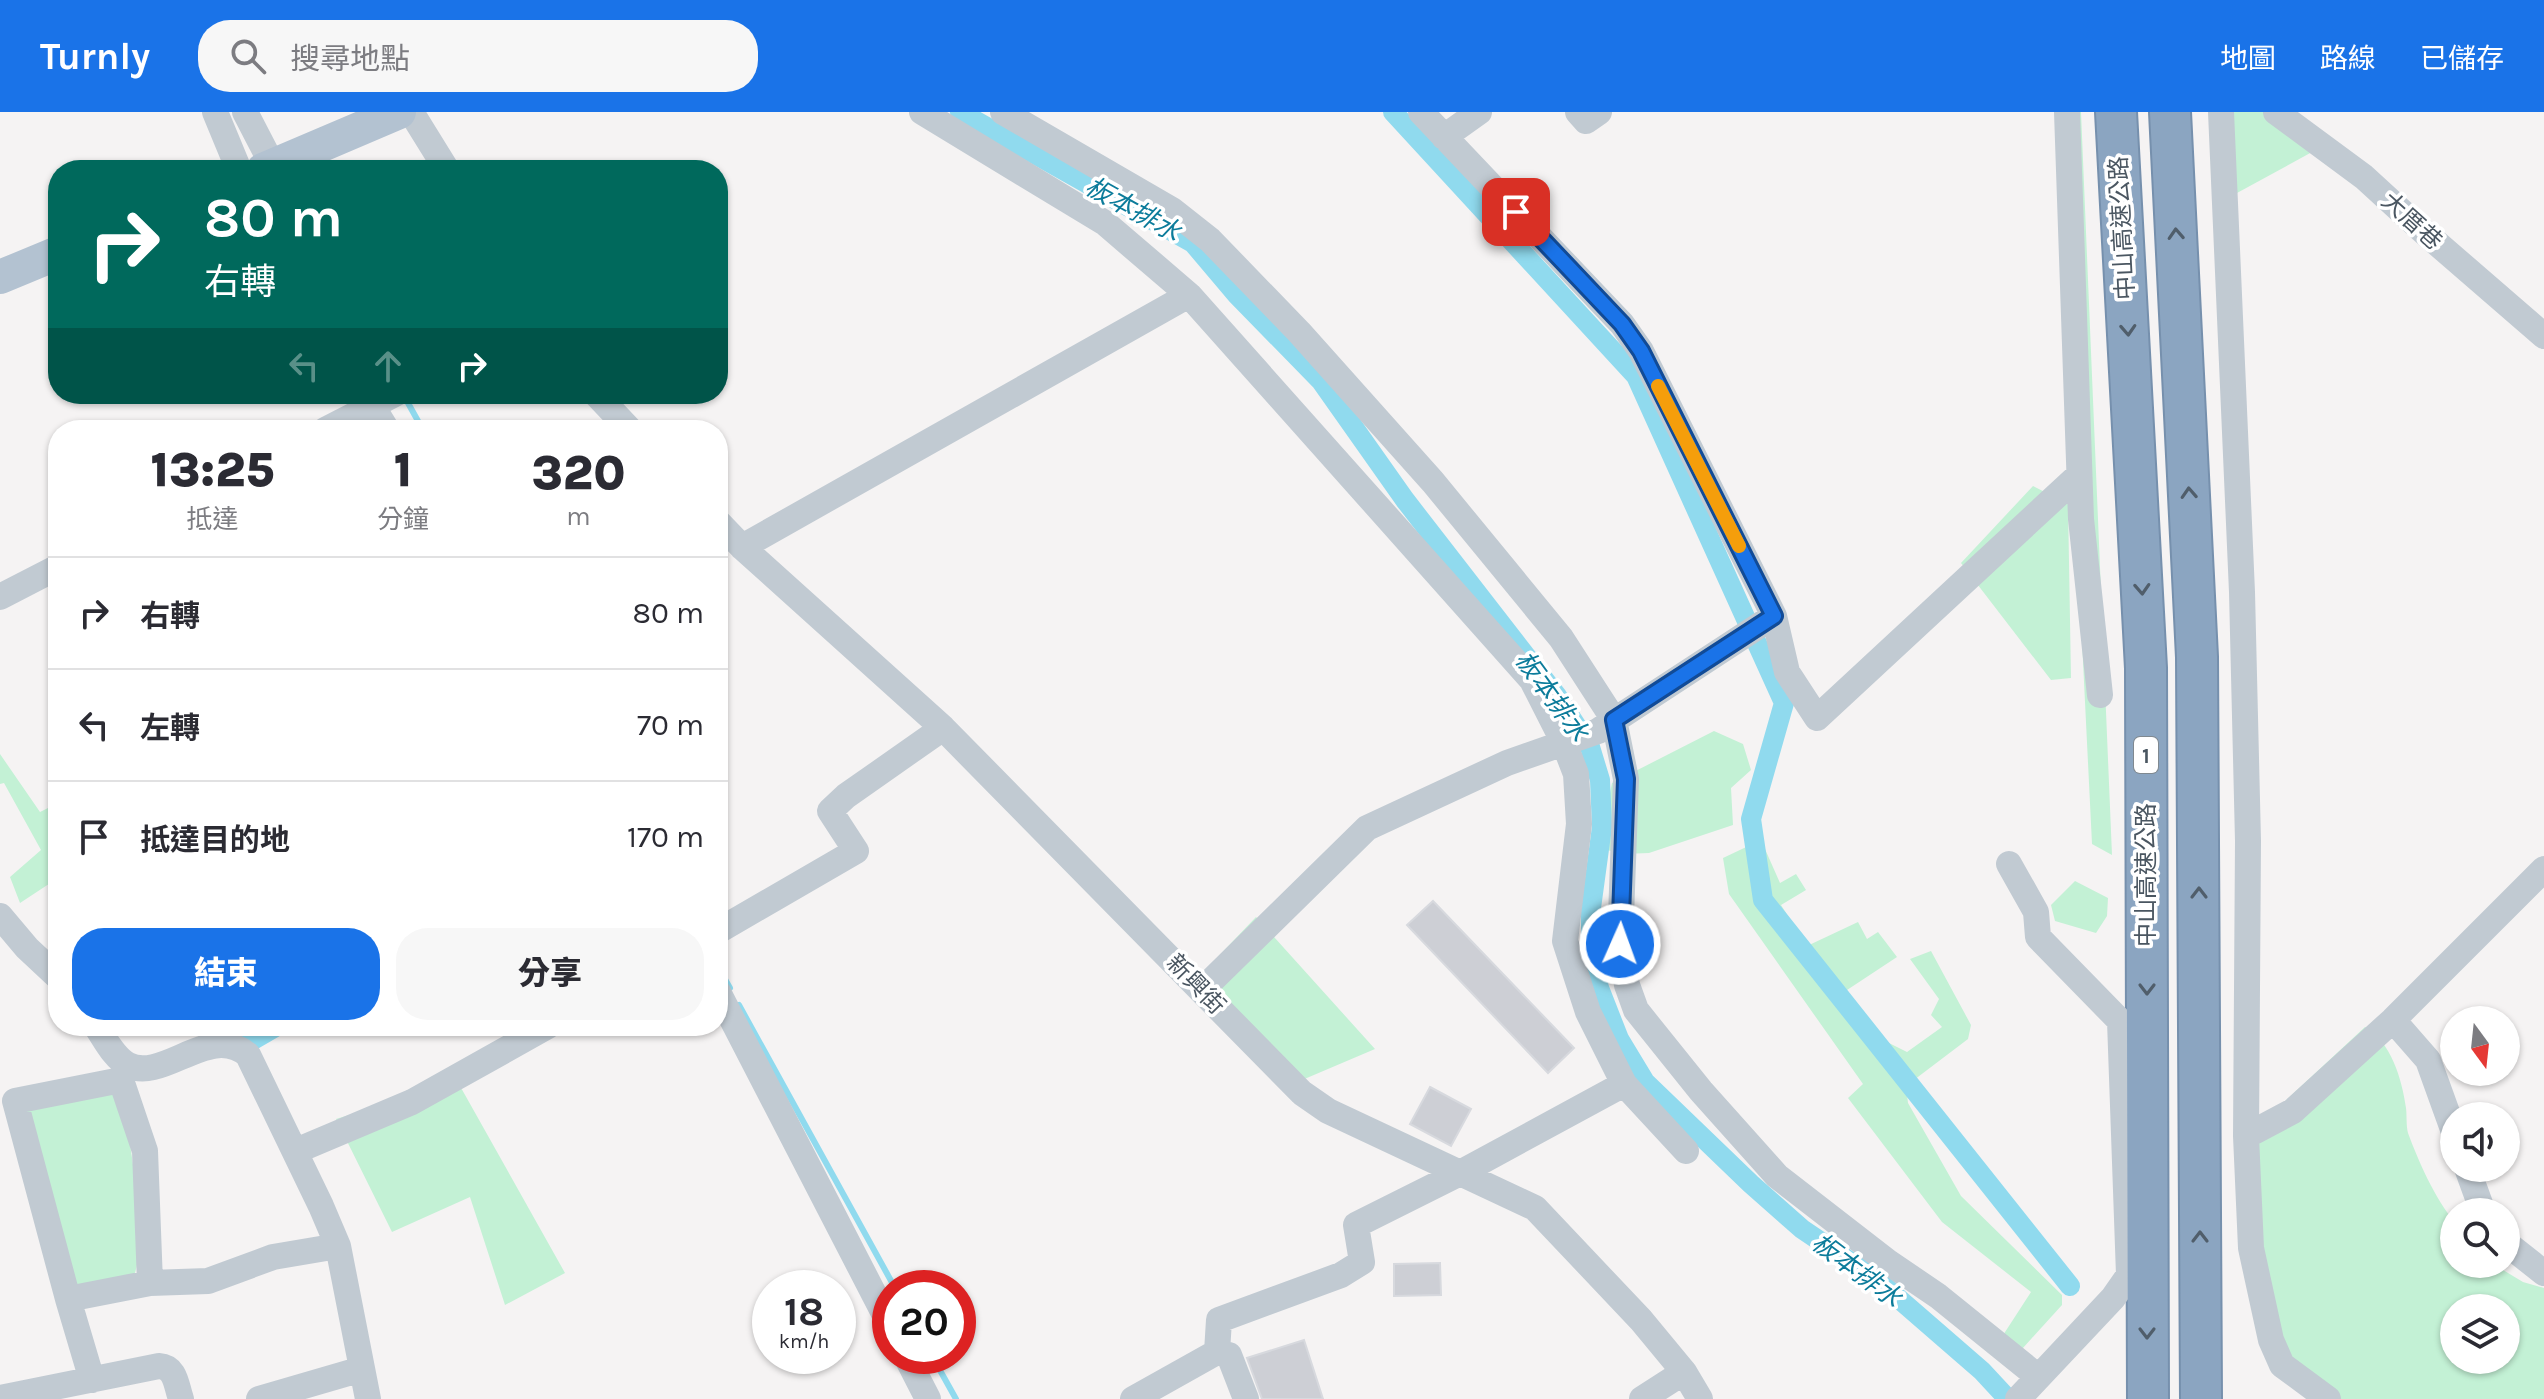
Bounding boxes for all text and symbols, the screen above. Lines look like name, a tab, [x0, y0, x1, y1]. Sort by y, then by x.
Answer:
search box	[198, 20, 758, 92]
text: Turnly	[40, 34, 150, 79]
icon: search	[226, 34, 270, 78]
text: 搜尋地點	[290, 41, 410, 77]
text: 地圖	[2220, 42, 2276, 75]
text: 路線	[2320, 42, 2376, 75]
text: 已儲存	[2420, 42, 2504, 75]
street label: 中山高速公路	[2104, 155, 2140, 301]
water label: 板本排水	[1080, 171, 1187, 249]
pin	[1482, 178, 1550, 246]
text: 80 m	[204, 185, 343, 250]
street label: 大厝巷	[2376, 187, 2448, 255]
icon: arrive	[1494, 190, 1538, 234]
icon: right	[72, 192, 176, 296]
one-way arrow	[2168, 227, 2185, 240]
text: 右轉	[204, 261, 276, 303]
one-way arrow	[2119, 324, 2136, 337]
icon: left	[282, 344, 326, 388]
icon: ahead	[366, 344, 410, 388]
icon: right	[450, 344, 494, 388]
text: 13:25	[150, 442, 274, 498]
text: 1	[394, 442, 412, 498]
text: 320	[531, 445, 626, 501]
one-way arrow	[2181, 486, 2198, 499]
text: m	[566, 501, 591, 532]
text: 抵達	[186, 504, 238, 535]
text: 分鐘	[377, 504, 429, 535]
one-way arrow	[2133, 583, 2150, 596]
icon: right	[72, 591, 116, 635]
text: 80 m	[633, 595, 704, 631]
text: 右轉	[140, 598, 200, 634]
water label: 板本排水	[1508, 645, 1595, 748]
icon: left	[72, 703, 116, 747]
text: 70 m	[637, 707, 704, 743]
text: 左轉	[140, 710, 200, 746]
road number: 1	[2134, 737, 2158, 773]
street label: 中山高速公路	[2132, 803, 2160, 947]
icon: arrive	[72, 815, 116, 859]
text: 170 m	[627, 819, 704, 855]
text: 抵達目的地	[140, 822, 290, 858]
one-way arrow	[2190, 886, 2207, 899]
position arrow	[1578, 902, 1662, 986]
button: 結束	[72, 928, 380, 1020]
button: 分享	[396, 928, 704, 1020]
street label: 新興街	[1161, 948, 1231, 1020]
one-way arrow	[2138, 983, 2155, 996]
north arrow	[2440, 1006, 2520, 1086]
map controls	[2440, 1006, 2520, 1374]
button: sound	[2440, 1102, 2520, 1182]
button: search	[2440, 1198, 2520, 1278]
water label: 板本排水	[1806, 1227, 1908, 1315]
one-way arrow	[2192, 1230, 2209, 1243]
speed limit sign: 20	[872, 1270, 976, 1374]
text: 18	[784, 1288, 824, 1335]
button: layers	[2440, 1294, 2520, 1374]
one-way arrow	[2138, 1327, 2156, 1340]
text: km/h	[779, 1330, 829, 1353]

